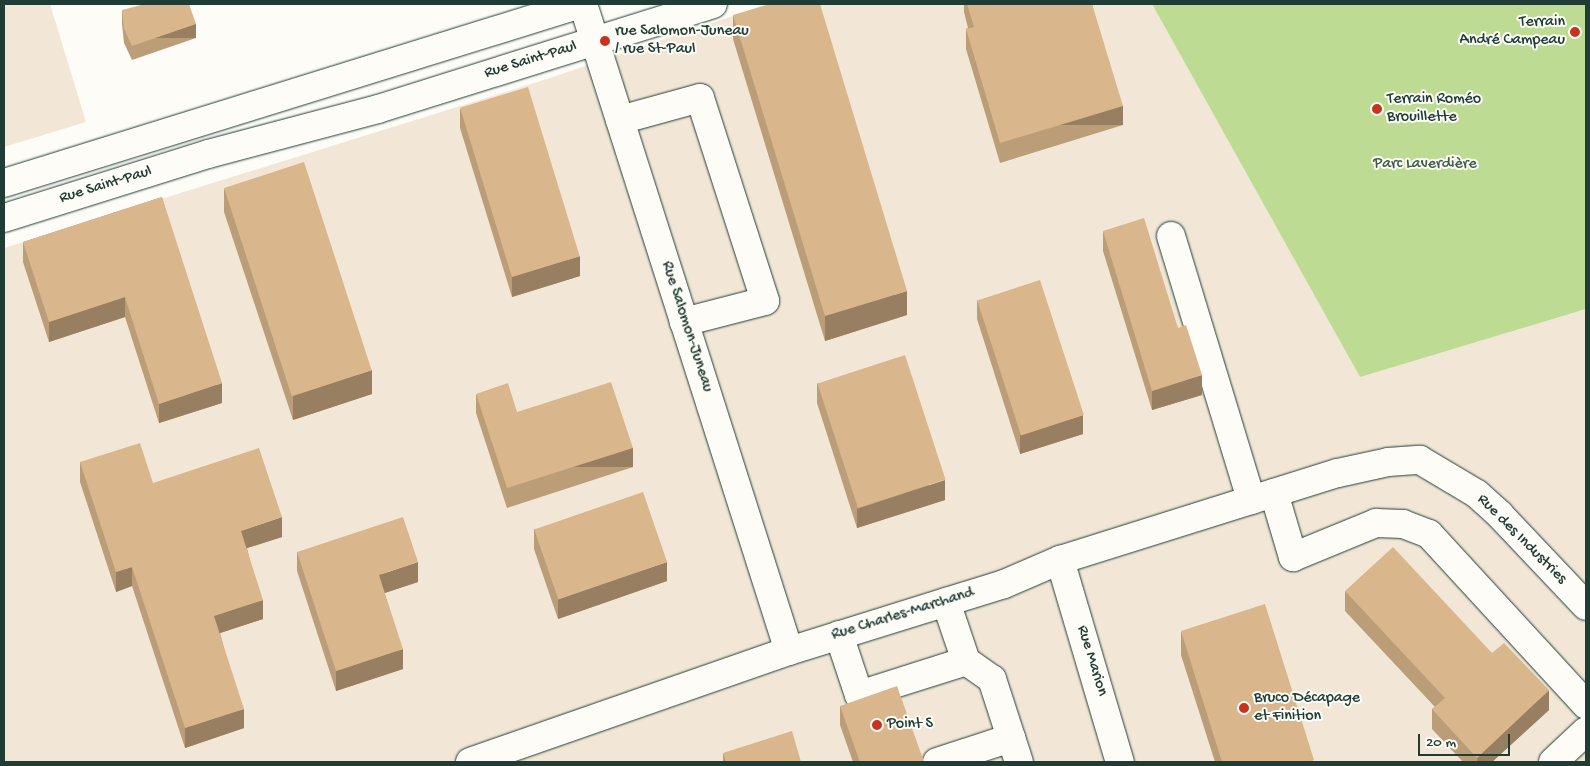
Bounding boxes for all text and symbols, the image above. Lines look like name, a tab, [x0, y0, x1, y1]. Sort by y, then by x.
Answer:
place label: Terrain André Campeau	[1459, 13, 1565, 51]
place label: rue Salomon-Juneau / rue St-Paul	[615, 22, 749, 60]
marker: Terrain André Campeau	[1569, 26, 1581, 38]
marker: rue Salomon-Juneau / rue St-Paul	[599, 35, 611, 47]
street label: Rue Saint-Paul	[482, 38, 580, 84]
place label: Terrain Roméo Brouillette	[1387, 90, 1481, 128]
marker: Terrain Roméo Brouillette	[1371, 103, 1383, 115]
park label: Parc Laverdière	[1373, 155, 1477, 175]
street label: Rue Saint-Paul	[57, 163, 155, 209]
street label: Rue Salomon-Juneau	[656, 259, 716, 395]
street label: Rue des Industries	[1472, 491, 1570, 589]
street label: Rue Charles-Marchand	[829, 584, 977, 646]
street label: Rue Marion	[1071, 623, 1111, 699]
place label: Bruco Décapage et Finition	[1254, 689, 1360, 727]
marker: Bruco Décapage et Finition	[1238, 702, 1250, 714]
place label: Point S	[887, 715, 933, 735]
marker: Point S	[871, 719, 883, 731]
scale bar	[1420, 724, 1512, 756]
text: 20 m	[1426, 734, 1456, 752]

